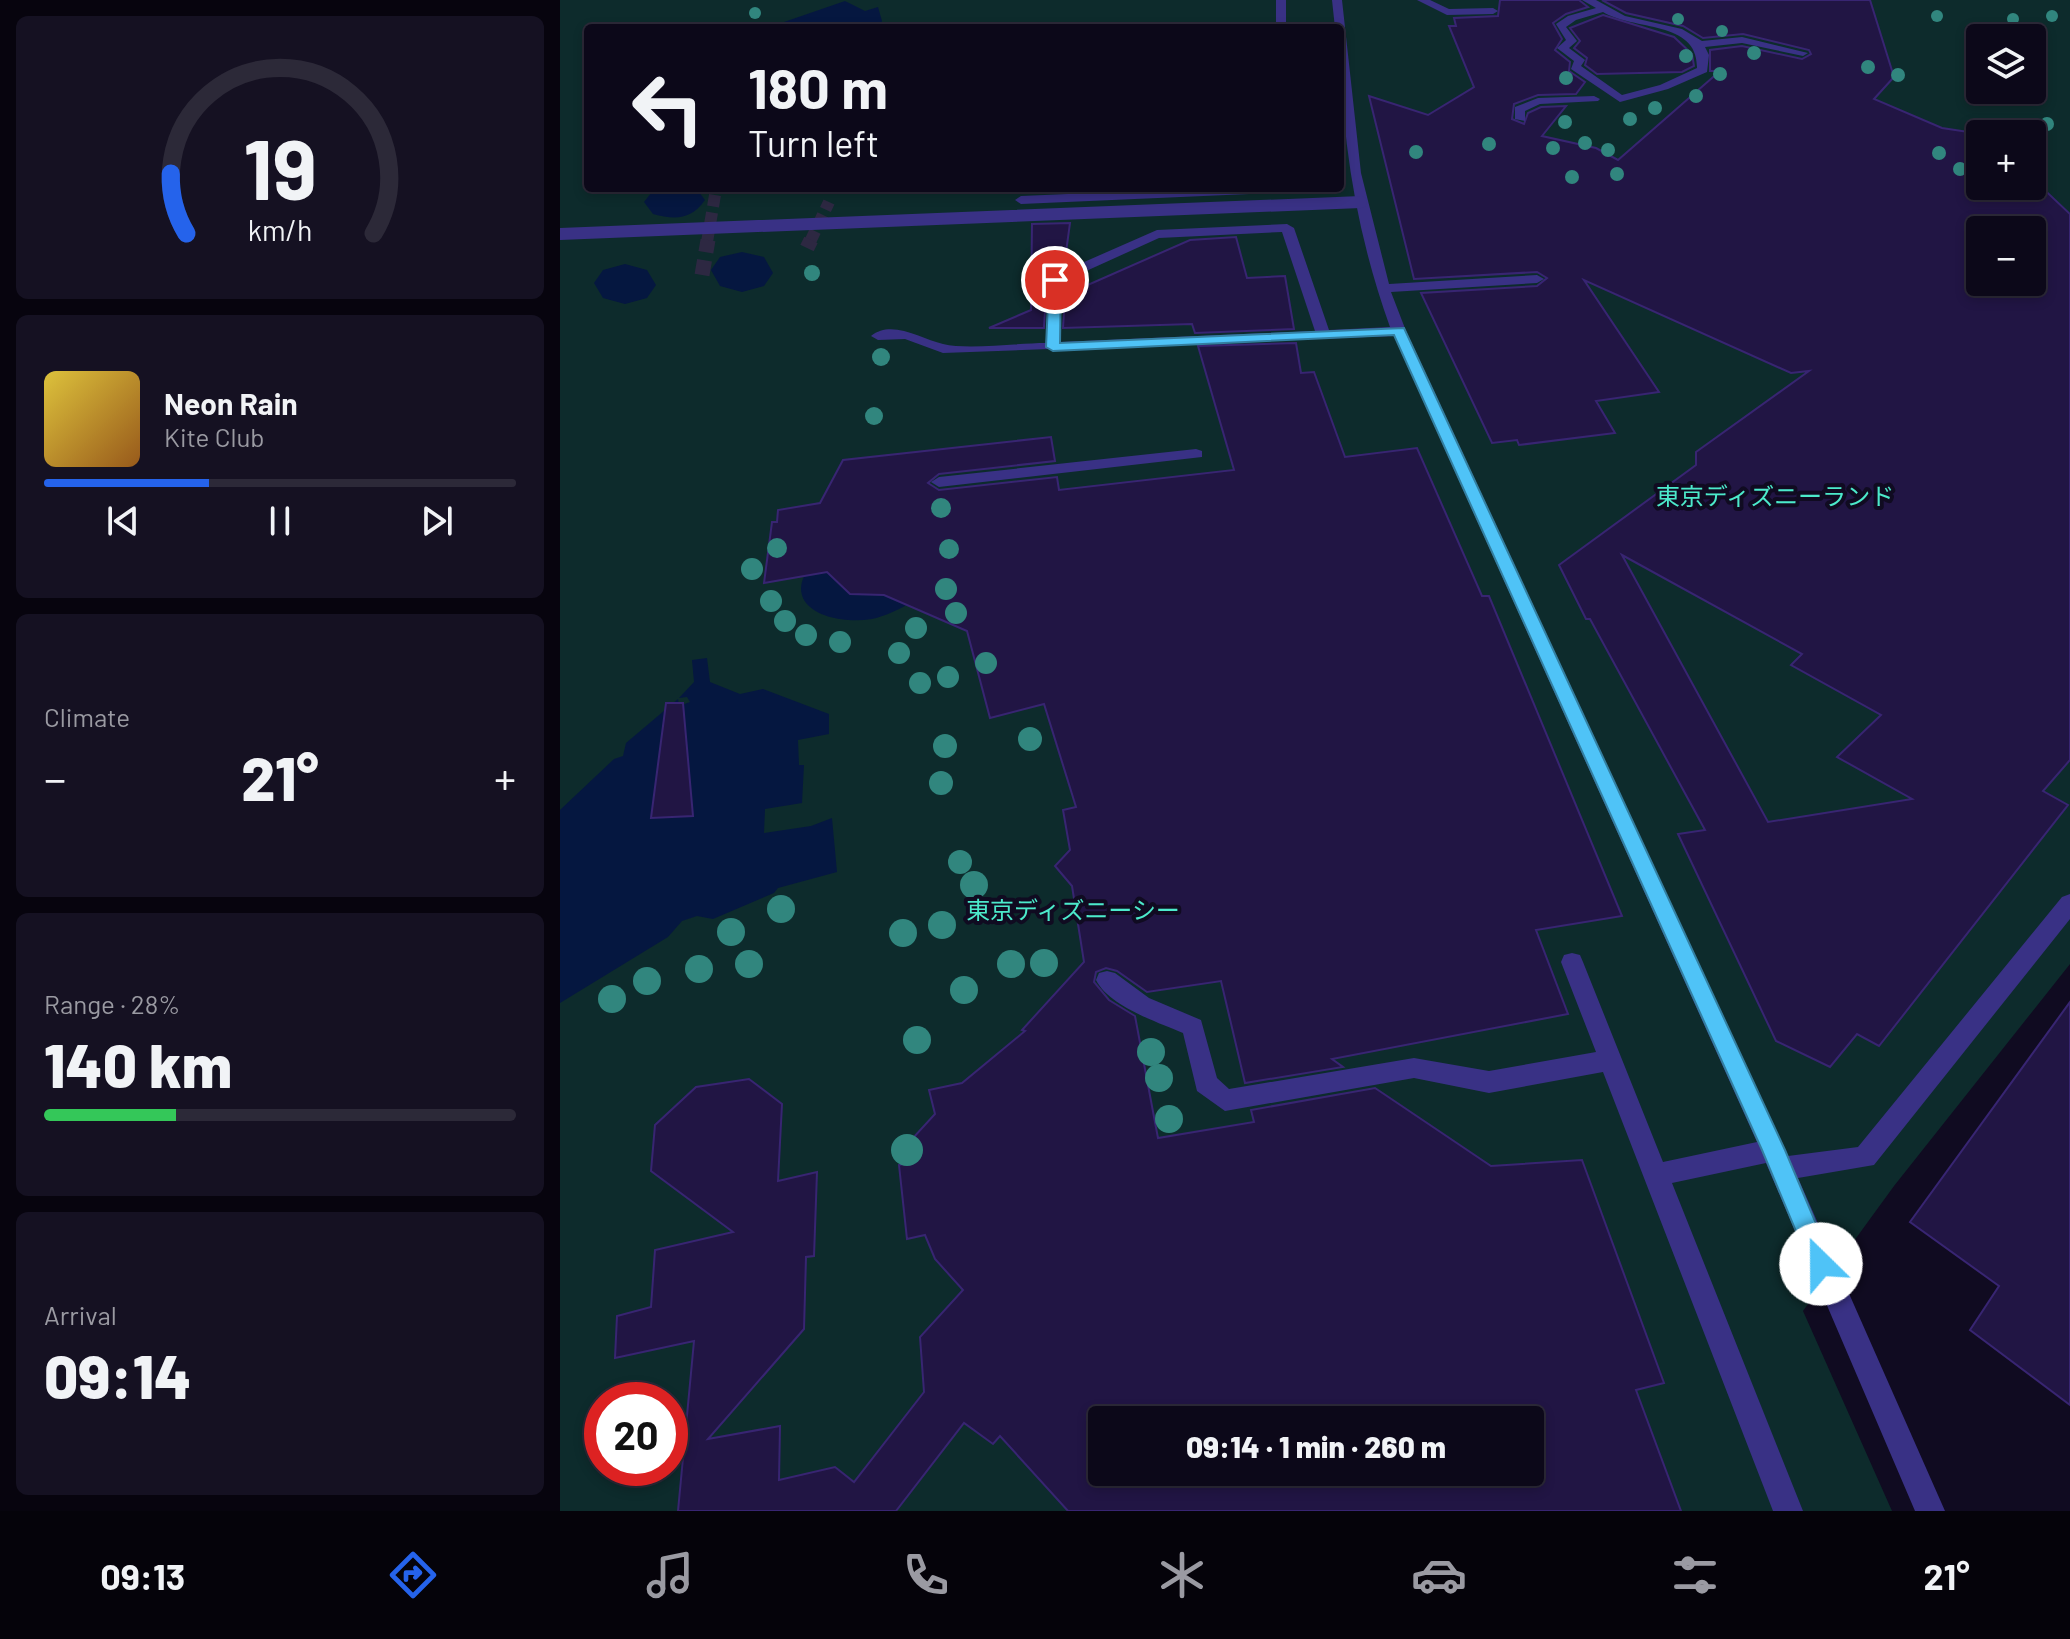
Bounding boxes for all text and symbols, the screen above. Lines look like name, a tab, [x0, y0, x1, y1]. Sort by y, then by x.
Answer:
map controls	[1966, 24, 2046, 296]
button: layers	[1966, 24, 2046, 104]
text: 180 m	[748, 53, 888, 120]
icon: left	[616, 56, 720, 160]
text: 19	[243, 116, 317, 216]
button: +	[1966, 120, 2046, 200]
text: Turn left	[748, 121, 879, 164]
text: km/h	[248, 212, 312, 247]
button: −	[1966, 216, 2046, 296]
pin	[1021, 246, 1089, 314]
icon: arrive	[1033, 258, 1077, 302]
text: Neon Rain	[164, 385, 298, 421]
text: Kite Club	[164, 421, 265, 452]
park label: 東京ディズニーランド	[1656, 481, 1894, 510]
icon: previous	[101, 499, 145, 543]
icon: pause	[258, 499, 302, 543]
icon: next	[415, 499, 459, 543]
text: Climate	[44, 701, 130, 732]
text: 21°	[241, 741, 319, 813]
text: −	[44, 751, 66, 804]
text: +	[494, 751, 516, 804]
park label: 東京ディズニーシー	[966, 895, 1180, 924]
text: Range · 28%	[44, 988, 180, 1019]
text: 140 km	[44, 1028, 232, 1100]
position arrow	[1779, 1222, 1863, 1306]
text: Arrival	[44, 1299, 117, 1330]
text: 09:14	[44, 1339, 191, 1411]
speed limit sign: 20	[584, 1382, 688, 1486]
text: 09:14 · 1 min · 260 m	[1186, 1428, 1446, 1464]
icon: directions	[385, 1547, 441, 1603]
icon: music	[642, 1547, 698, 1603]
icon: phone	[898, 1547, 954, 1603]
icon: climate	[1154, 1547, 1210, 1603]
icon: car	[1411, 1547, 1467, 1603]
icon: filters	[1667, 1547, 1723, 1603]
text: 09:13	[100, 1554, 185, 1597]
text: 21°	[1924, 1554, 1970, 1597]

